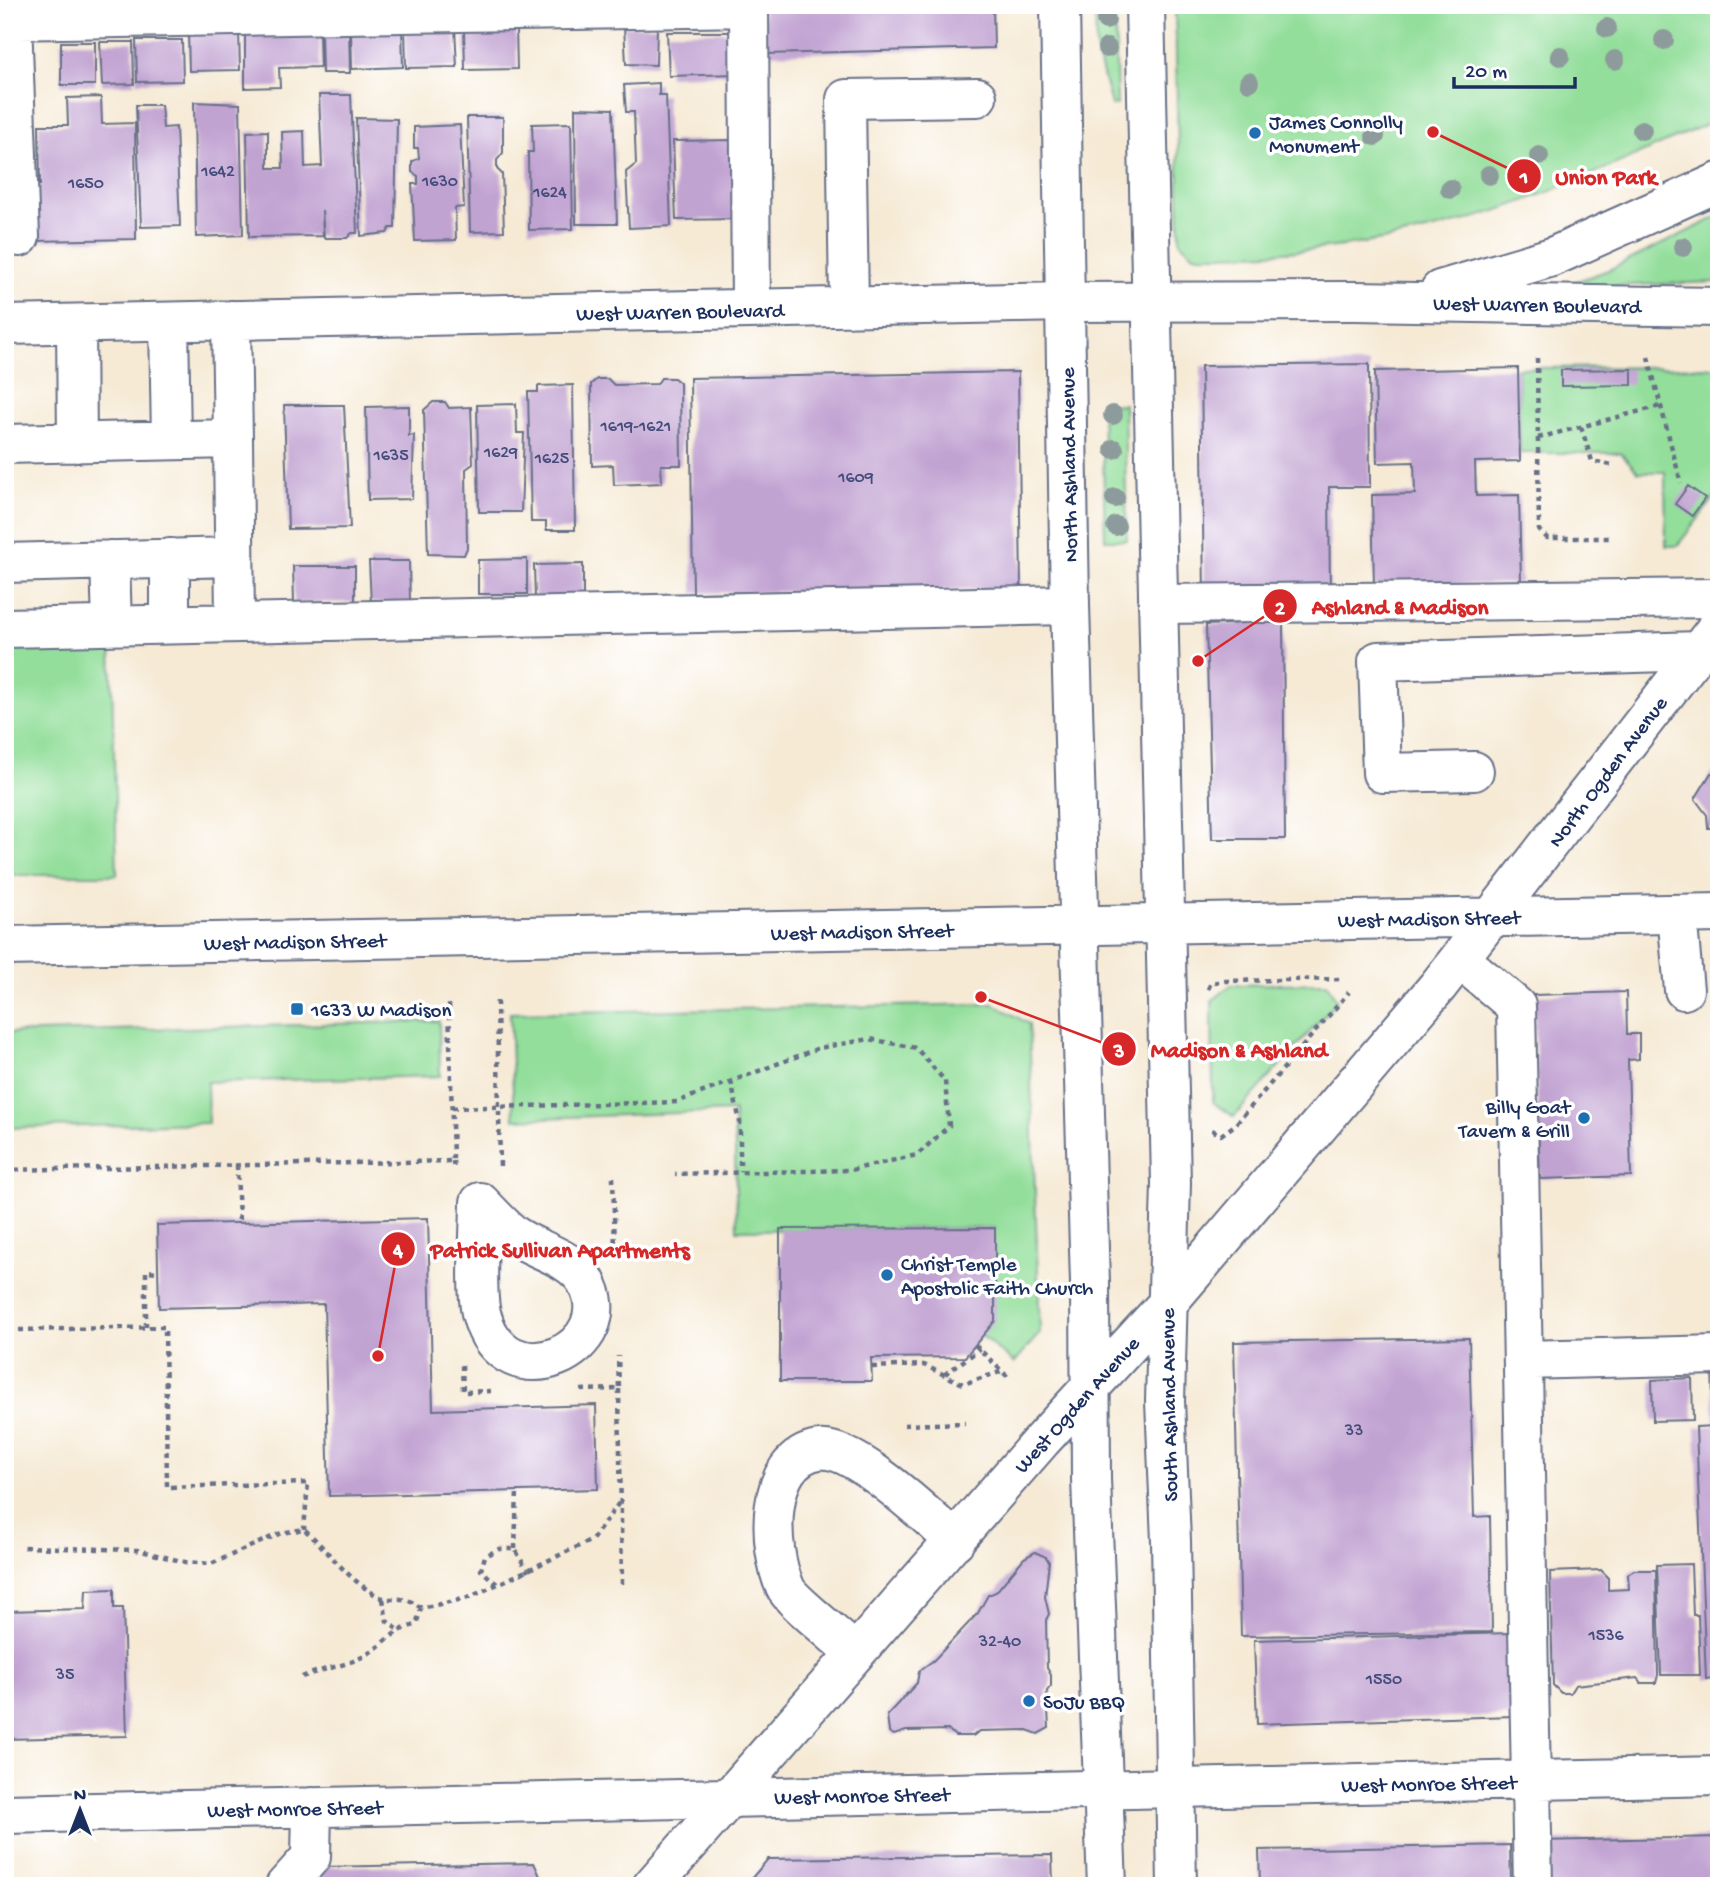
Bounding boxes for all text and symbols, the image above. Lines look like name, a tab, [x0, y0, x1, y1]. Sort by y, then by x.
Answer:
scale bar	[1454, 46, 1575, 90]
text: 20 m	[1465, 61, 1507, 86]
place label: James Connolly Monument	[1269, 112, 1403, 161]
marker: James Connolly Monument	[1247, 125, 1263, 141]
callout: Union Park	[1506, 154, 1670, 198]
house number: 1642	[200, 162, 235, 183]
text: Union Park	[1555, 166, 1659, 193]
text: 1	[1519, 167, 1528, 192]
house number: 1630	[421, 172, 458, 193]
house number: 1650	[67, 174, 104, 195]
house number: 1624	[532, 183, 567, 204]
street label: West Warren Boulevard	[1433, 293, 1643, 322]
street label: West Warren Boulevard	[576, 300, 786, 329]
street label: North Ashland Avenue	[1057, 366, 1086, 563]
house number: 1619-1621	[600, 417, 671, 438]
house number: 1629	[483, 443, 518, 464]
house number: 1635	[372, 446, 409, 467]
house number: 1625	[534, 449, 569, 470]
house number: 1609	[837, 468, 874, 489]
callout: Ashland & Madison	[1263, 584, 1502, 628]
text: Ashland & Madison	[1311, 596, 1489, 623]
text: 2	[1275, 598, 1286, 623]
street label: North Ogden Avenue	[1545, 692, 1675, 854]
street label: West Madison Street	[1338, 907, 1523, 936]
street label: West Madison Street	[771, 920, 956, 949]
street label: West Madison Street	[204, 930, 389, 959]
place label: 1633 W Madison	[310, 1000, 451, 1025]
marker: 1633 W Madison	[289, 1001, 305, 1017]
callout: Madison & Ashland	[1102, 1027, 1341, 1071]
text: Madison & Ashland	[1151, 1039, 1330, 1066]
text: 3	[1113, 1041, 1125, 1066]
place label: Billy Goat Tavern & Grill	[1458, 1097, 1572, 1146]
marker: Billy Goat Tavern & Grill	[1576, 1110, 1592, 1126]
callout: Patrick Sullivan Apartments	[381, 1227, 703, 1271]
text: Patrick Sullivan Apartments	[428, 1239, 691, 1266]
text: 4	[392, 1240, 404, 1265]
place label: Christ Temple Apostolic Faith Church	[901, 1254, 1093, 1303]
marker: Christ Temple Apostolic Faith Church	[879, 1267, 895, 1283]
street label: South Ashland Avenue	[1157, 1307, 1186, 1502]
street label: West Ogden Avenue	[1010, 1332, 1147, 1480]
house number: 33	[1344, 1421, 1363, 1442]
house number: 1536	[1587, 1626, 1624, 1647]
house number: 32-40	[978, 1632, 1021, 1653]
house number: 35	[55, 1665, 74, 1686]
house number: 1550	[1365, 1670, 1402, 1691]
place label: SoJu BBQ	[1043, 1692, 1125, 1717]
marker: SoJu BBQ	[1021, 1693, 1037, 1709]
street label: West Monroe Street	[1341, 1772, 1519, 1801]
north arrow	[46, 1776, 116, 1846]
street label: West Monroe Street	[774, 1784, 952, 1813]
text: N	[74, 1785, 86, 1808]
street label: West Monroe Street	[207, 1797, 385, 1826]

